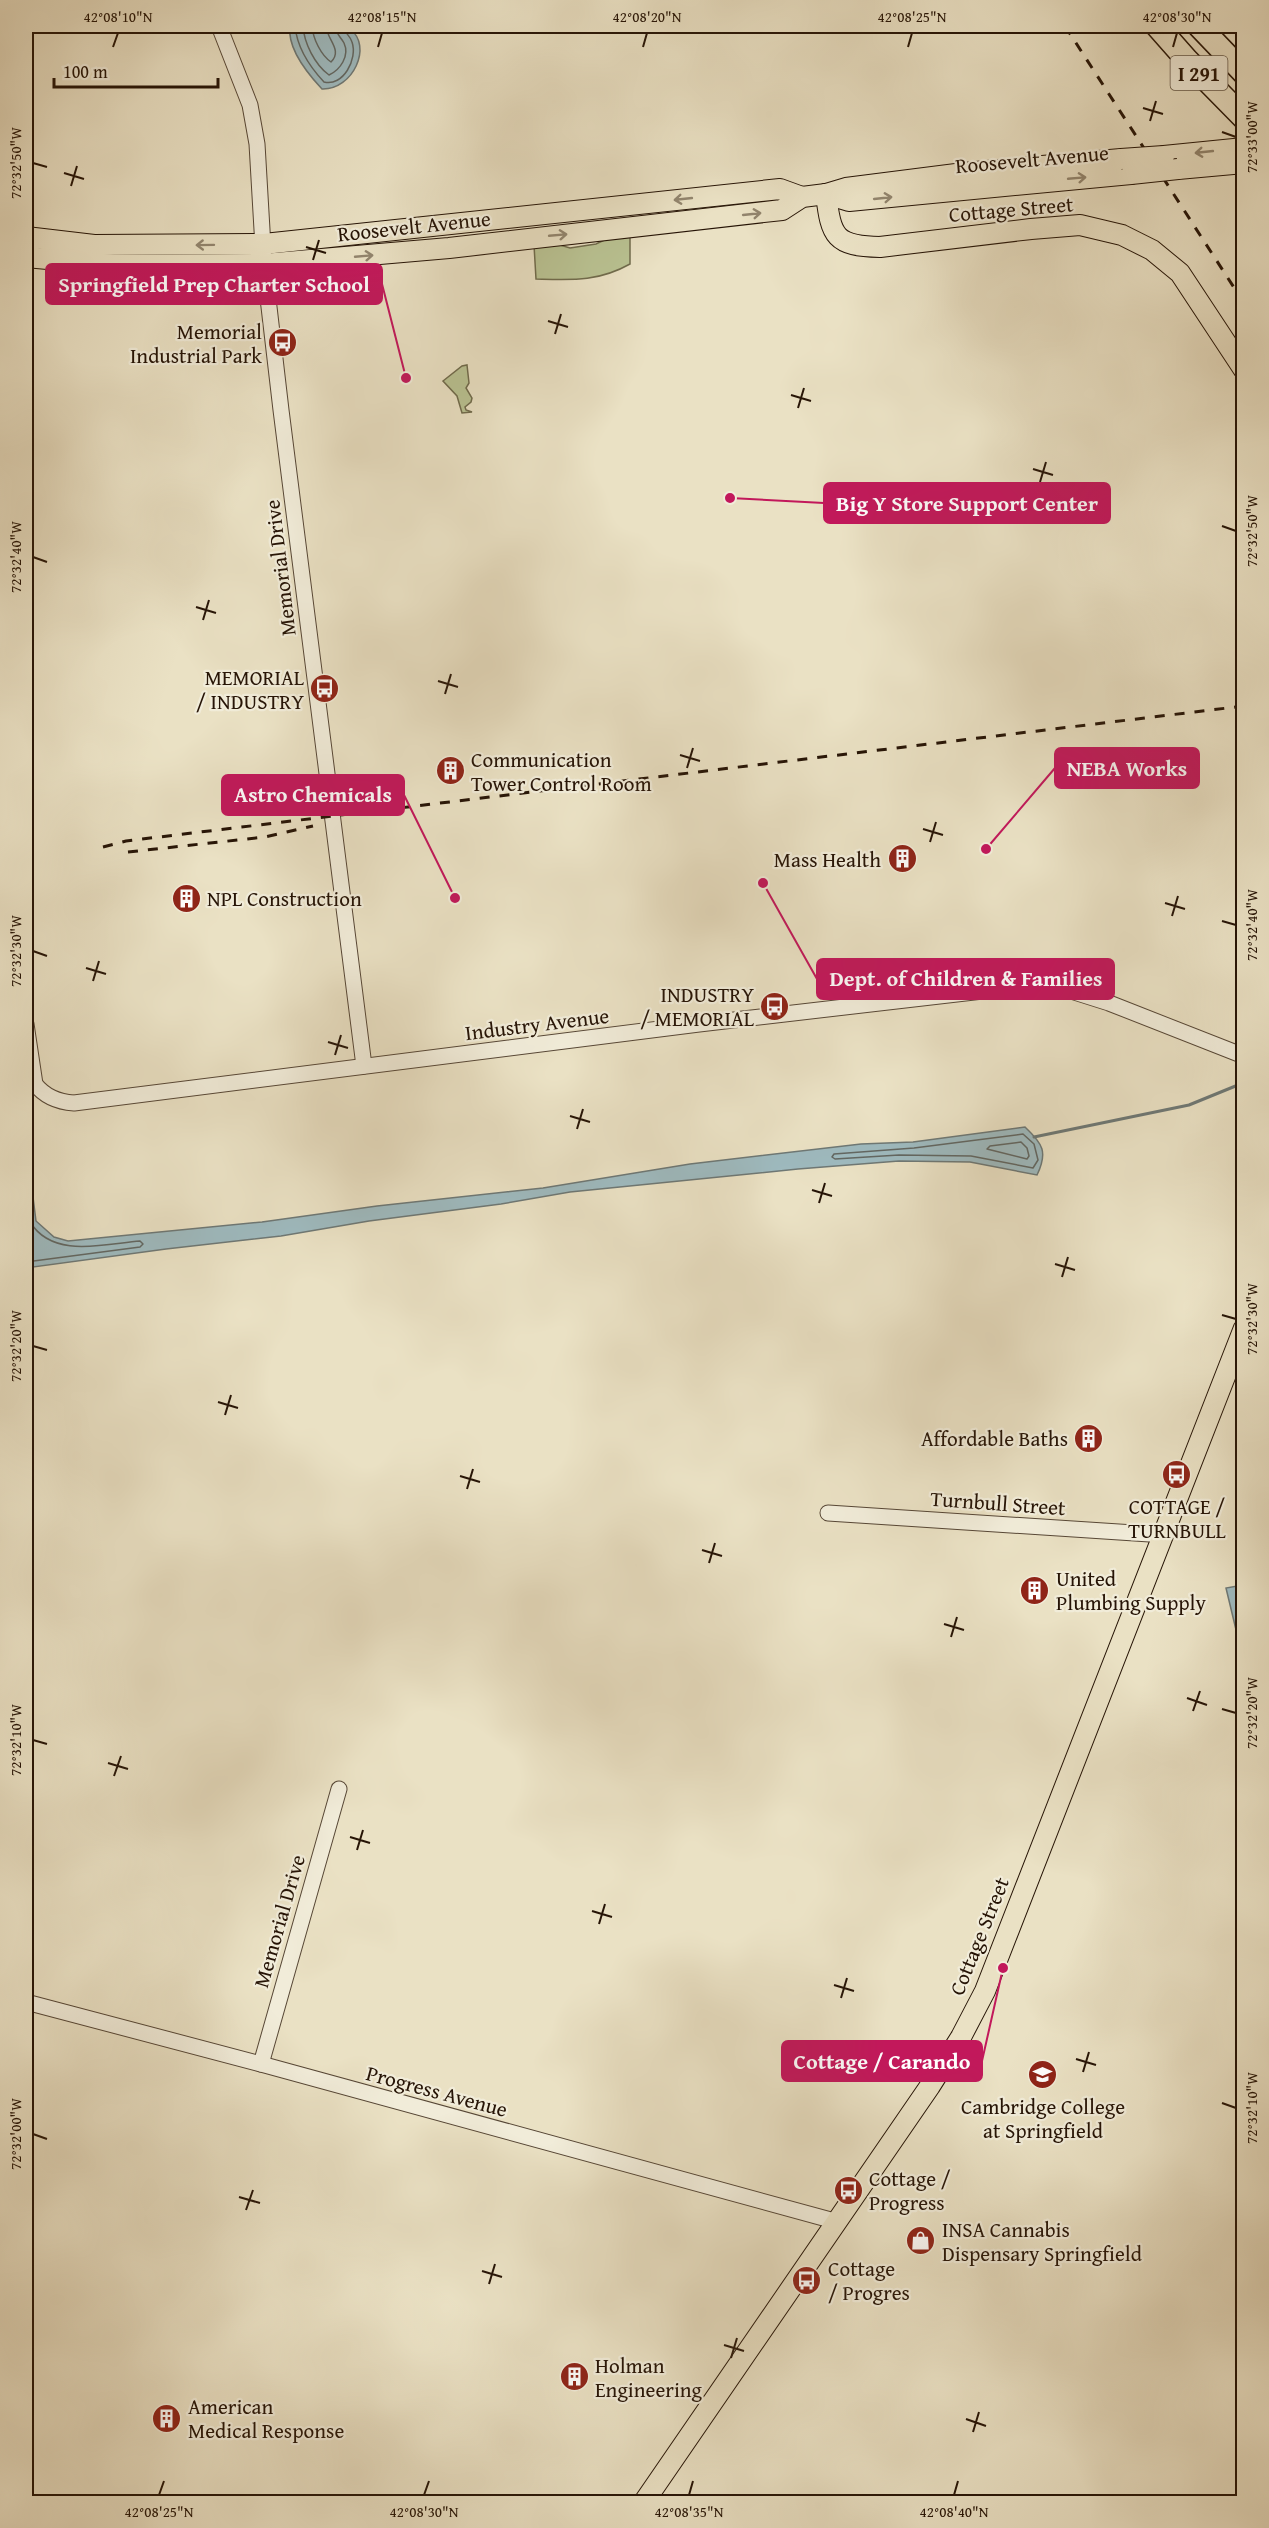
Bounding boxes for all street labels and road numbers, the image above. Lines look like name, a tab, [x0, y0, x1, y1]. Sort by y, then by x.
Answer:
road number: I 291	[1170, 56, 1228, 90]
street label: Roosevelt Avenue	[954, 137, 1110, 181]
street label: Cottage Street	[947, 188, 1075, 230]
street label: Roosevelt Avenue	[336, 203, 492, 249]
street label: Memorial Drive	[256, 498, 304, 638]
street label: Industry Avenue	[463, 1000, 611, 1048]
street label: Turnbull Street	[929, 1483, 1067, 1523]
street label: Memorial Drive	[245, 1851, 313, 1991]
street label: Cottage Street	[941, 1872, 1017, 2000]
street label: Progress Avenue	[363, 2057, 511, 2125]

